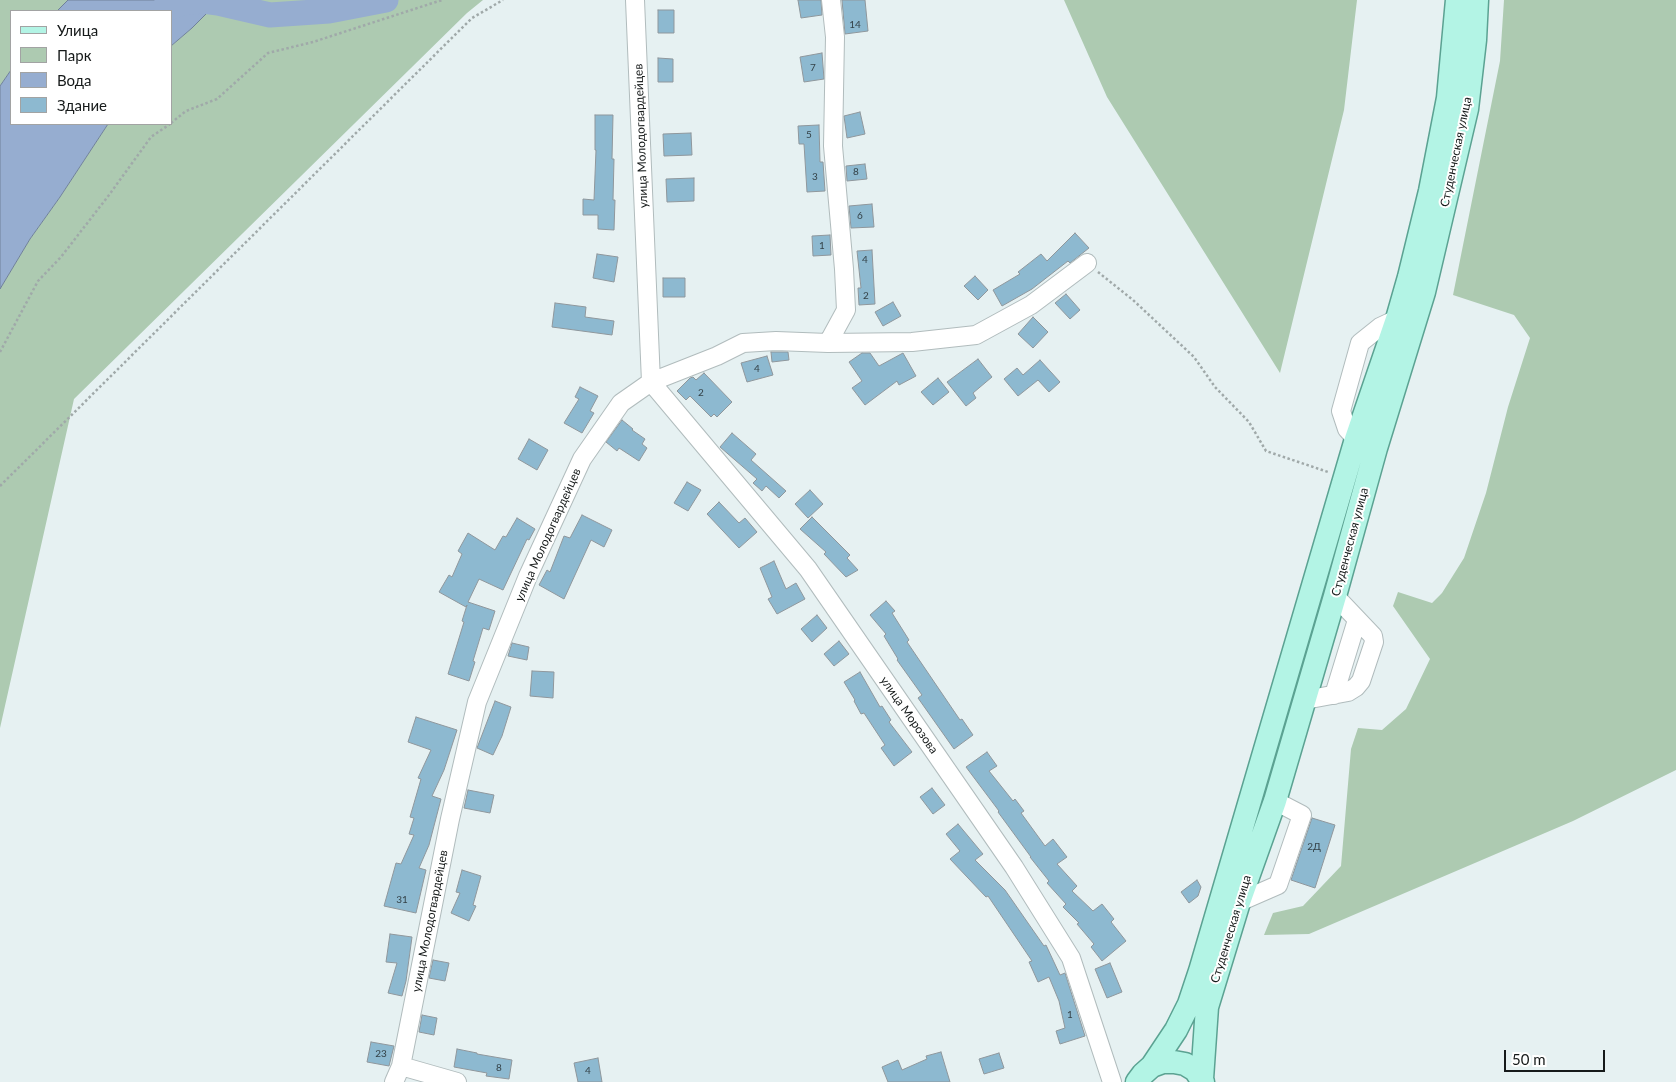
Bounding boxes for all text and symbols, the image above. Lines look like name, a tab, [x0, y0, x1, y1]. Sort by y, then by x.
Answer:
legend	[10, 10, 172, 125]
house number: 14	[849, 19, 861, 31]
text: Улица	[57, 21, 98, 39]
text: Парк	[57, 46, 91, 64]
house number: 7	[810, 62, 816, 74]
street label: улица Молодогвардейцев	[631, 64, 651, 208]
text: Вода	[57, 71, 92, 89]
text: Здание	[57, 96, 107, 114]
street label: Студенческая улица	[1437, 96, 1475, 208]
house number: 5	[806, 129, 812, 141]
house number: 8	[853, 166, 859, 178]
house number: 3	[812, 171, 818, 183]
house number: 6	[857, 210, 863, 222]
house number: 1	[819, 240, 825, 252]
house number: 4	[862, 254, 868, 266]
house number: 2	[863, 290, 869, 302]
house number: 4	[754, 363, 760, 375]
house number: 2	[698, 387, 704, 399]
street label: улица Молодогвардейцев	[512, 466, 584, 604]
street label: Студенческая улица	[1329, 486, 1371, 598]
street label: улица Морозова	[877, 674, 941, 756]
house number: 2Д	[1307, 841, 1321, 853]
street label: улица Молодогвардейцев	[409, 849, 451, 993]
street label: Студенческая улица	[1208, 873, 1254, 985]
house number: 31	[396, 894, 408, 906]
house number: 1	[1067, 1009, 1073, 1021]
scale bar	[1506, 1040, 1607, 1072]
house number: 23	[375, 1048, 387, 1060]
text: 50 m	[1512, 1050, 1546, 1068]
house number: 8	[496, 1062, 502, 1074]
house number: 4	[585, 1065, 591, 1077]

